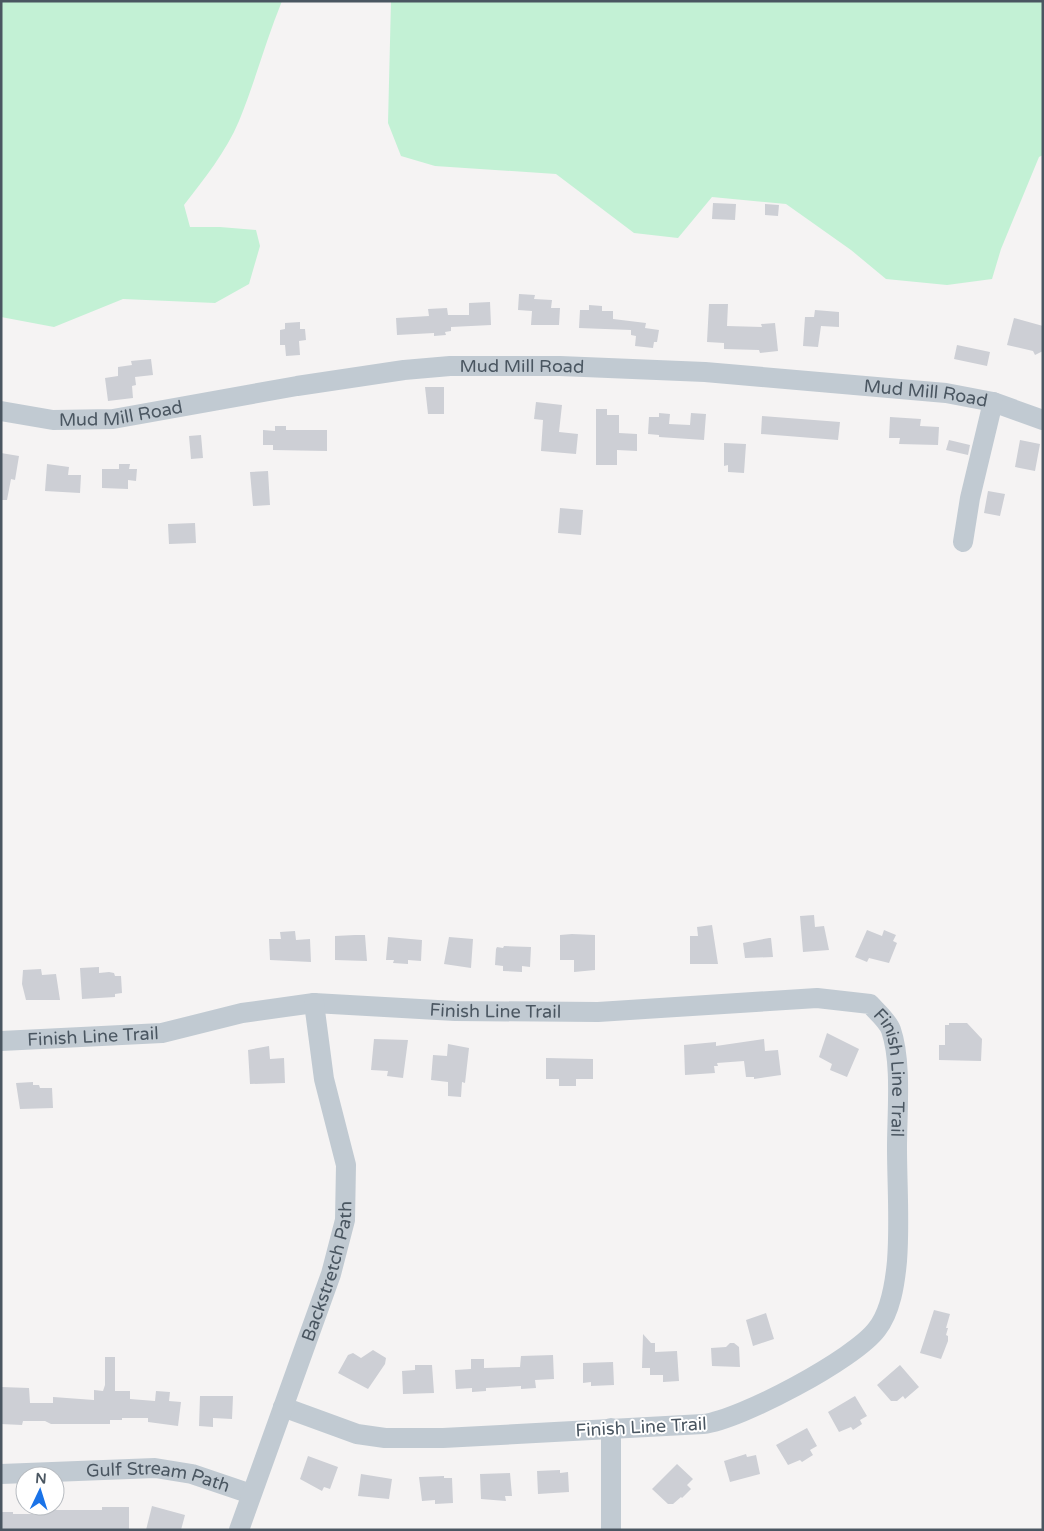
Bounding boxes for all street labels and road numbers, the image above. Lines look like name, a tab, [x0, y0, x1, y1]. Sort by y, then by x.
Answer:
street label: Mud Mill Road	[460, 355, 585, 378]
street label: Mud Mill Road	[863, 375, 990, 412]
street label: Mud Mill Road	[59, 396, 184, 431]
street label: Finish Line Trail	[429, 999, 561, 1023]
street label: Finish Line Trail	[869, 1004, 909, 1137]
street label: Finish Line Trail	[27, 1022, 159, 1051]
street label: Backstretch Path	[297, 1201, 356, 1344]
street label: Finish Line Trail	[575, 1413, 707, 1441]
street label: Gulf Stream Path	[86, 1456, 233, 1497]

